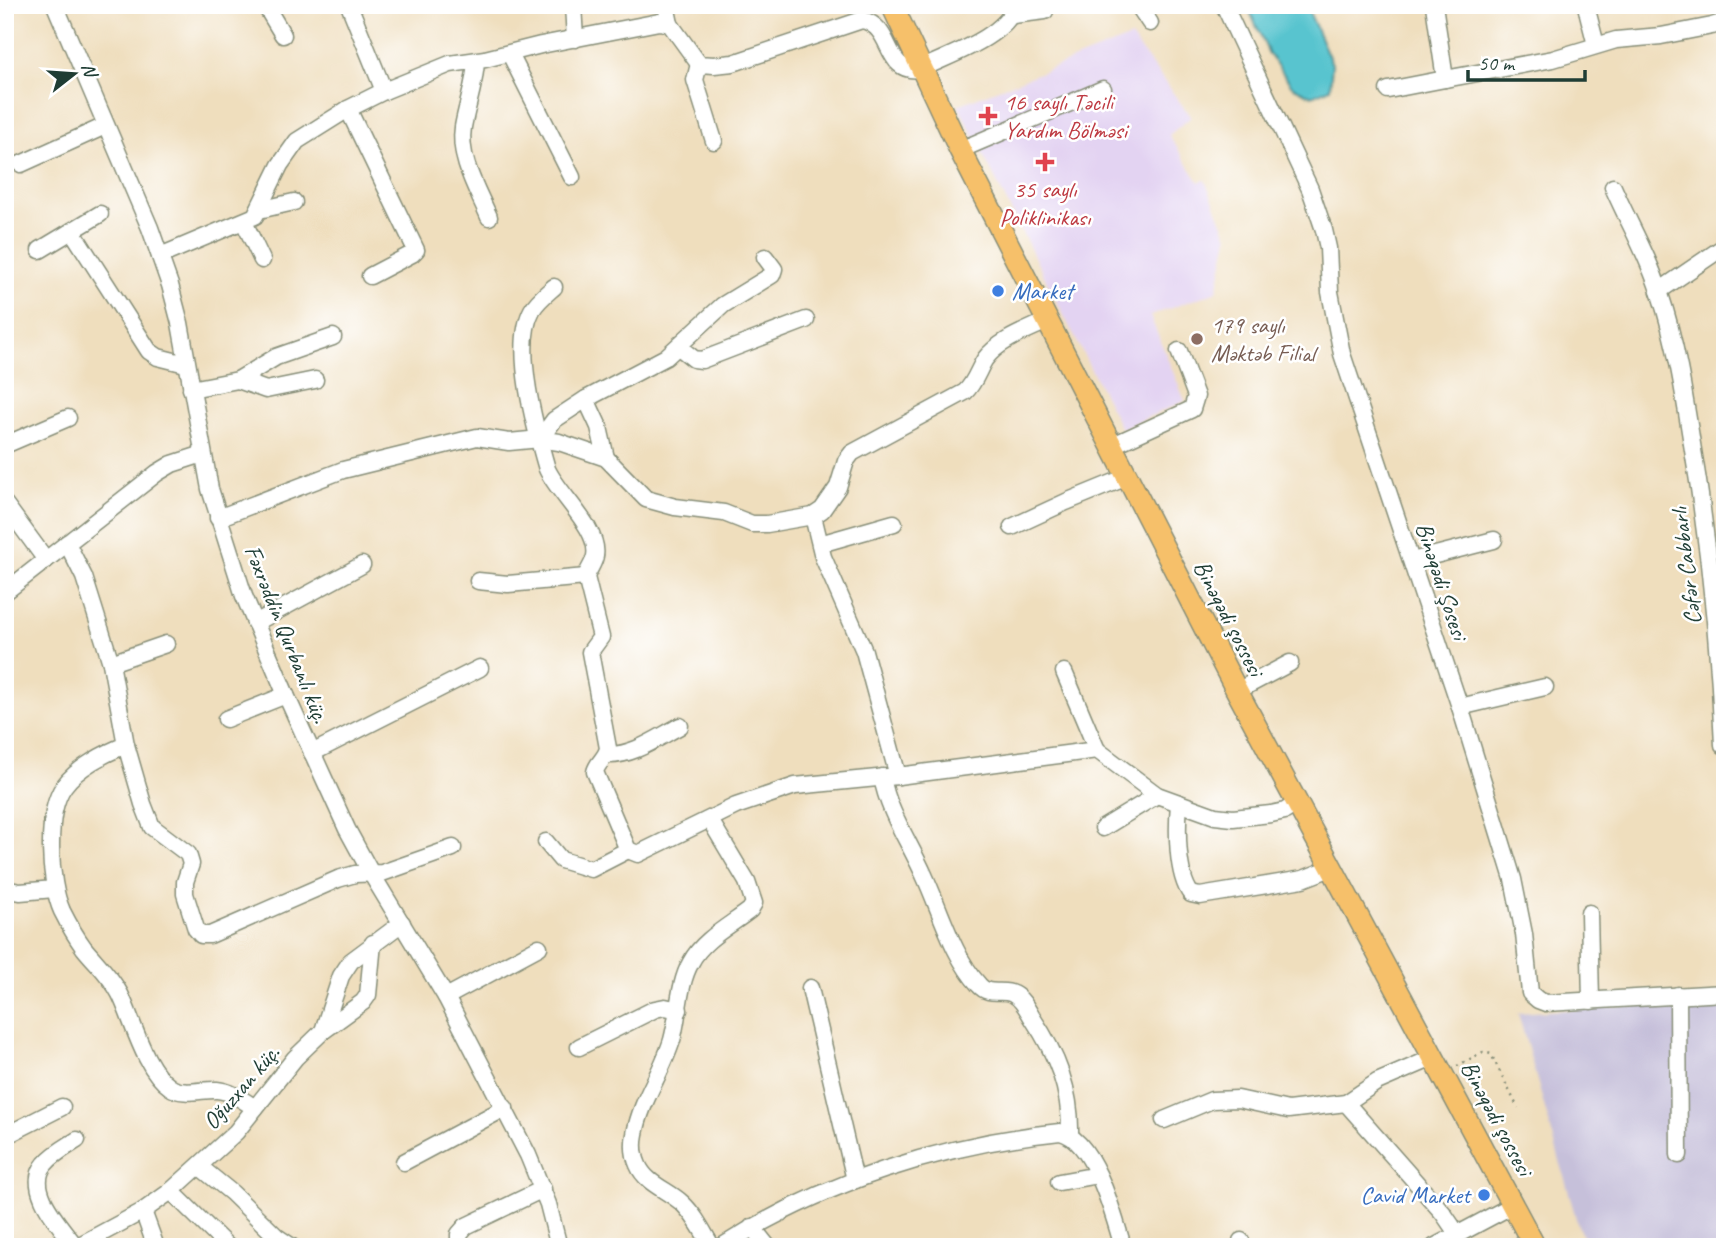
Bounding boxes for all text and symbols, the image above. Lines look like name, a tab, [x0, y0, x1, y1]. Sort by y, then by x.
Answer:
north arrow	[38, 38, 108, 108]
scale bar	[1468, 38, 1585, 82]
text: 50 m	[1478, 50, 1516, 76]
text: N	[76, 60, 103, 82]
place label: 16 saylı Təcili Yardım Bölməsi	[1004, 87, 1129, 145]
marker: 16 saylı Təcili Yardım Bölməsi	[978, 106, 998, 126]
marker: 35 saylı Poliklinikası	[1035, 152, 1055, 172]
place label: 35 saylı Poliklinikası	[999, 174, 1092, 232]
place label: Market	[1012, 276, 1076, 306]
marker: Market	[990, 283, 1006, 299]
place label: 179 saylı Məktəb Filial	[1211, 310, 1319, 368]
marker: 179 saylı Məktəb Filial	[1189, 331, 1205, 347]
street label: Cəfər Cabbarlı	[1664, 504, 1708, 626]
street label: Binəqədi Şosesi	[1409, 519, 1476, 647]
street label: Fəxrəddin Qurbanlı küç.	[238, 541, 336, 728]
street label: Binəqədi şossesi	[1187, 555, 1273, 684]
street label: Oğuzxan küç.	[196, 1038, 286, 1136]
street label: Binəqədi şossesi	[1454, 1055, 1541, 1184]
place label: Cavid Market	[1360, 1180, 1472, 1210]
marker: Cavid Market	[1476, 1187, 1492, 1203]

